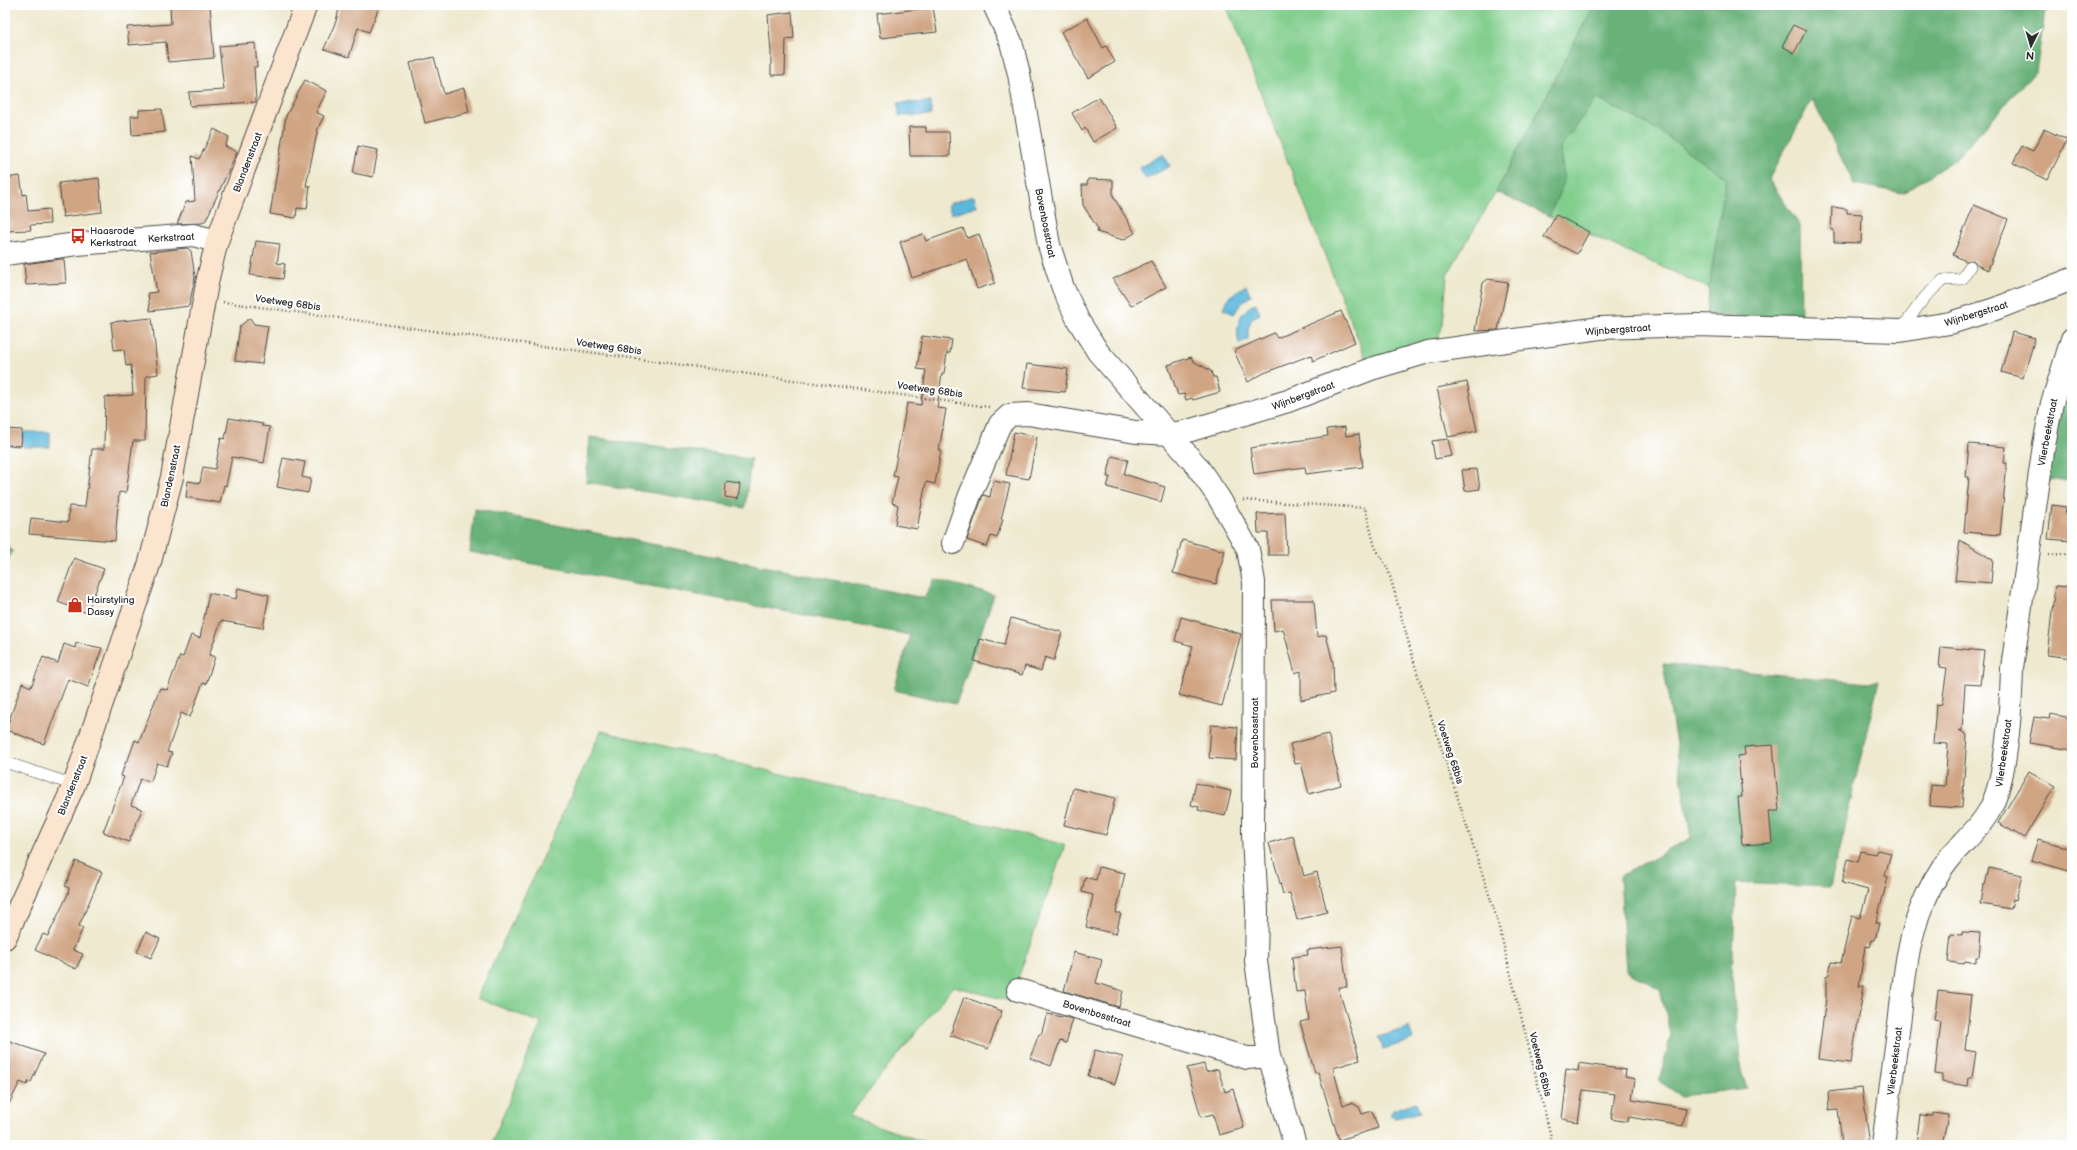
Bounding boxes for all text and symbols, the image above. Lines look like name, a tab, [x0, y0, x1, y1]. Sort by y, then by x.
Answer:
north arrow	[2011, 26, 2051, 66]
text: N	[2025, 49, 2035, 62]
street label: Blandenstraat	[231, 131, 265, 194]
street label: Bovenbosstraat	[1032, 187, 1058, 259]
place label: Haasrode Kerkstraat	[90, 225, 137, 249]
bus stop icon: Haasrode Kerkstraat	[69, 227, 87, 245]
street label: Kerkstraat	[147, 231, 195, 245]
street label: Voetweg 68bis	[254, 292, 321, 314]
street label: Wijnbergstraat	[1943, 299, 2009, 329]
street label: Wijnbergstraat	[1585, 322, 1651, 338]
street label: Voetweg 68bis	[575, 336, 642, 358]
street label: Voetweg 68bis	[896, 379, 963, 401]
street label: Wijnbergstraat	[1270, 379, 1336, 413]
street label: Vlierbeekstraat	[2036, 397, 2060, 467]
street label: Blandenstraat	[159, 444, 183, 508]
place label: Hairstyling Dassy	[87, 594, 135, 618]
shop icon: Hairstyling Dassy	[66, 596, 84, 614]
street label: Bovenbosstraat	[1249, 698, 1261, 768]
street label: Vlierbeekstraat	[1993, 718, 2015, 788]
street label: Voetweg 68bis	[1434, 719, 1466, 786]
street label: Blandenstraat	[55, 754, 90, 817]
street label: Bovenbosstraat	[1061, 998, 1132, 1030]
street label: Vlierbeekstraat	[1885, 1026, 1905, 1096]
street label: Voetweg 68bis	[1526, 1031, 1554, 1098]

